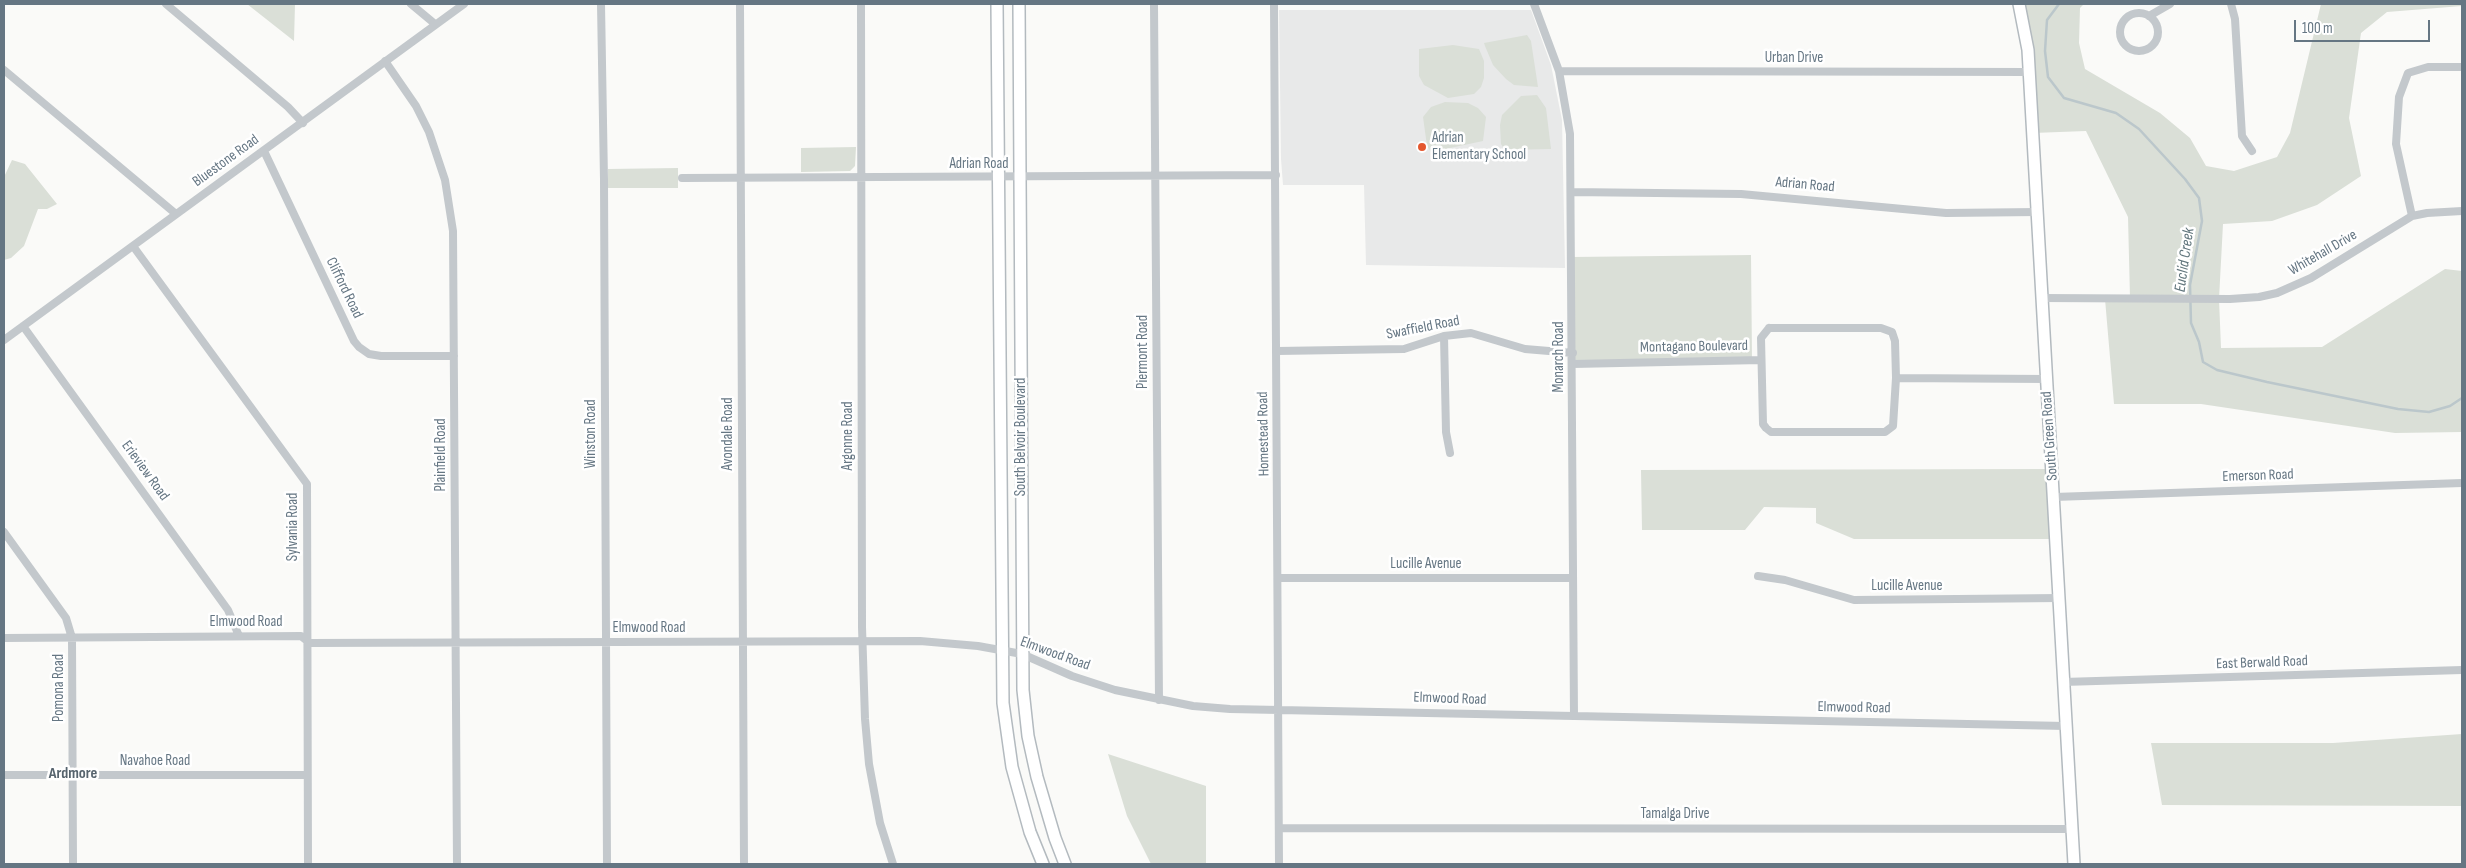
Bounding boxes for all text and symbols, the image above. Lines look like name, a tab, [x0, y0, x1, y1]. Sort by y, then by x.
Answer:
scale bar	[2296, 10, 2432, 42]
text: 100 m	[2302, 19, 2333, 38]
street label: Urban Drive	[1765, 49, 1823, 67]
place label: Adrian Elementary School	[1432, 129, 1526, 164]
street label: Bluestone Road	[189, 131, 263, 191]
marker: Adrian Elementary School	[1416, 141, 1428, 153]
street label: Adrian Road	[949, 155, 1009, 173]
street label: Adrian Road	[1775, 173, 1835, 197]
street label: Whitehall Drive	[2286, 226, 2360, 280]
water label: Euclid Creek	[2171, 227, 2199, 293]
street label: Clifford Road	[322, 255, 366, 321]
street label: Swaffield Road	[1385, 312, 1461, 344]
street label: Piermont Road	[1134, 315, 1152, 389]
street label: Monarch Road	[1550, 321, 1568, 393]
street label: Montagano Boulevard	[1640, 337, 1748, 357]
street label: South Belvoir Boulevard	[1012, 378, 1030, 496]
street label: Homestead Road	[1254, 391, 1274, 477]
street label: South Green Road	[2038, 391, 2062, 481]
street label: Avondale Road	[719, 398, 737, 470]
street label: Winston Road	[582, 400, 600, 468]
street label: Argonne Road	[839, 402, 857, 470]
street label: Plainfield Road	[432, 418, 450, 492]
street label: Erieview Road	[117, 438, 173, 504]
street label: Emerson Road	[2222, 466, 2294, 486]
street label: Sylvania Road	[284, 493, 302, 561]
street label: Lucille Avenue	[1390, 555, 1462, 573]
street label: Lucille Avenue	[1871, 577, 1943, 595]
street label: Elmwood Road	[209, 613, 283, 631]
street label: Elmwood Road	[612, 619, 686, 637]
street label: Elmwood Road	[1018, 633, 1092, 675]
street label: East Berwald Road	[2216, 652, 2308, 674]
street label: Pomona Road	[50, 654, 68, 722]
street label: Elmwood Road	[1413, 689, 1487, 709]
street label: Elmwood Road	[1817, 698, 1891, 718]
street label: Navahoe Road	[120, 752, 190, 770]
district label: Ardmore	[49, 764, 97, 784]
street label: Tamalga Drive	[1640, 805, 1710, 823]

